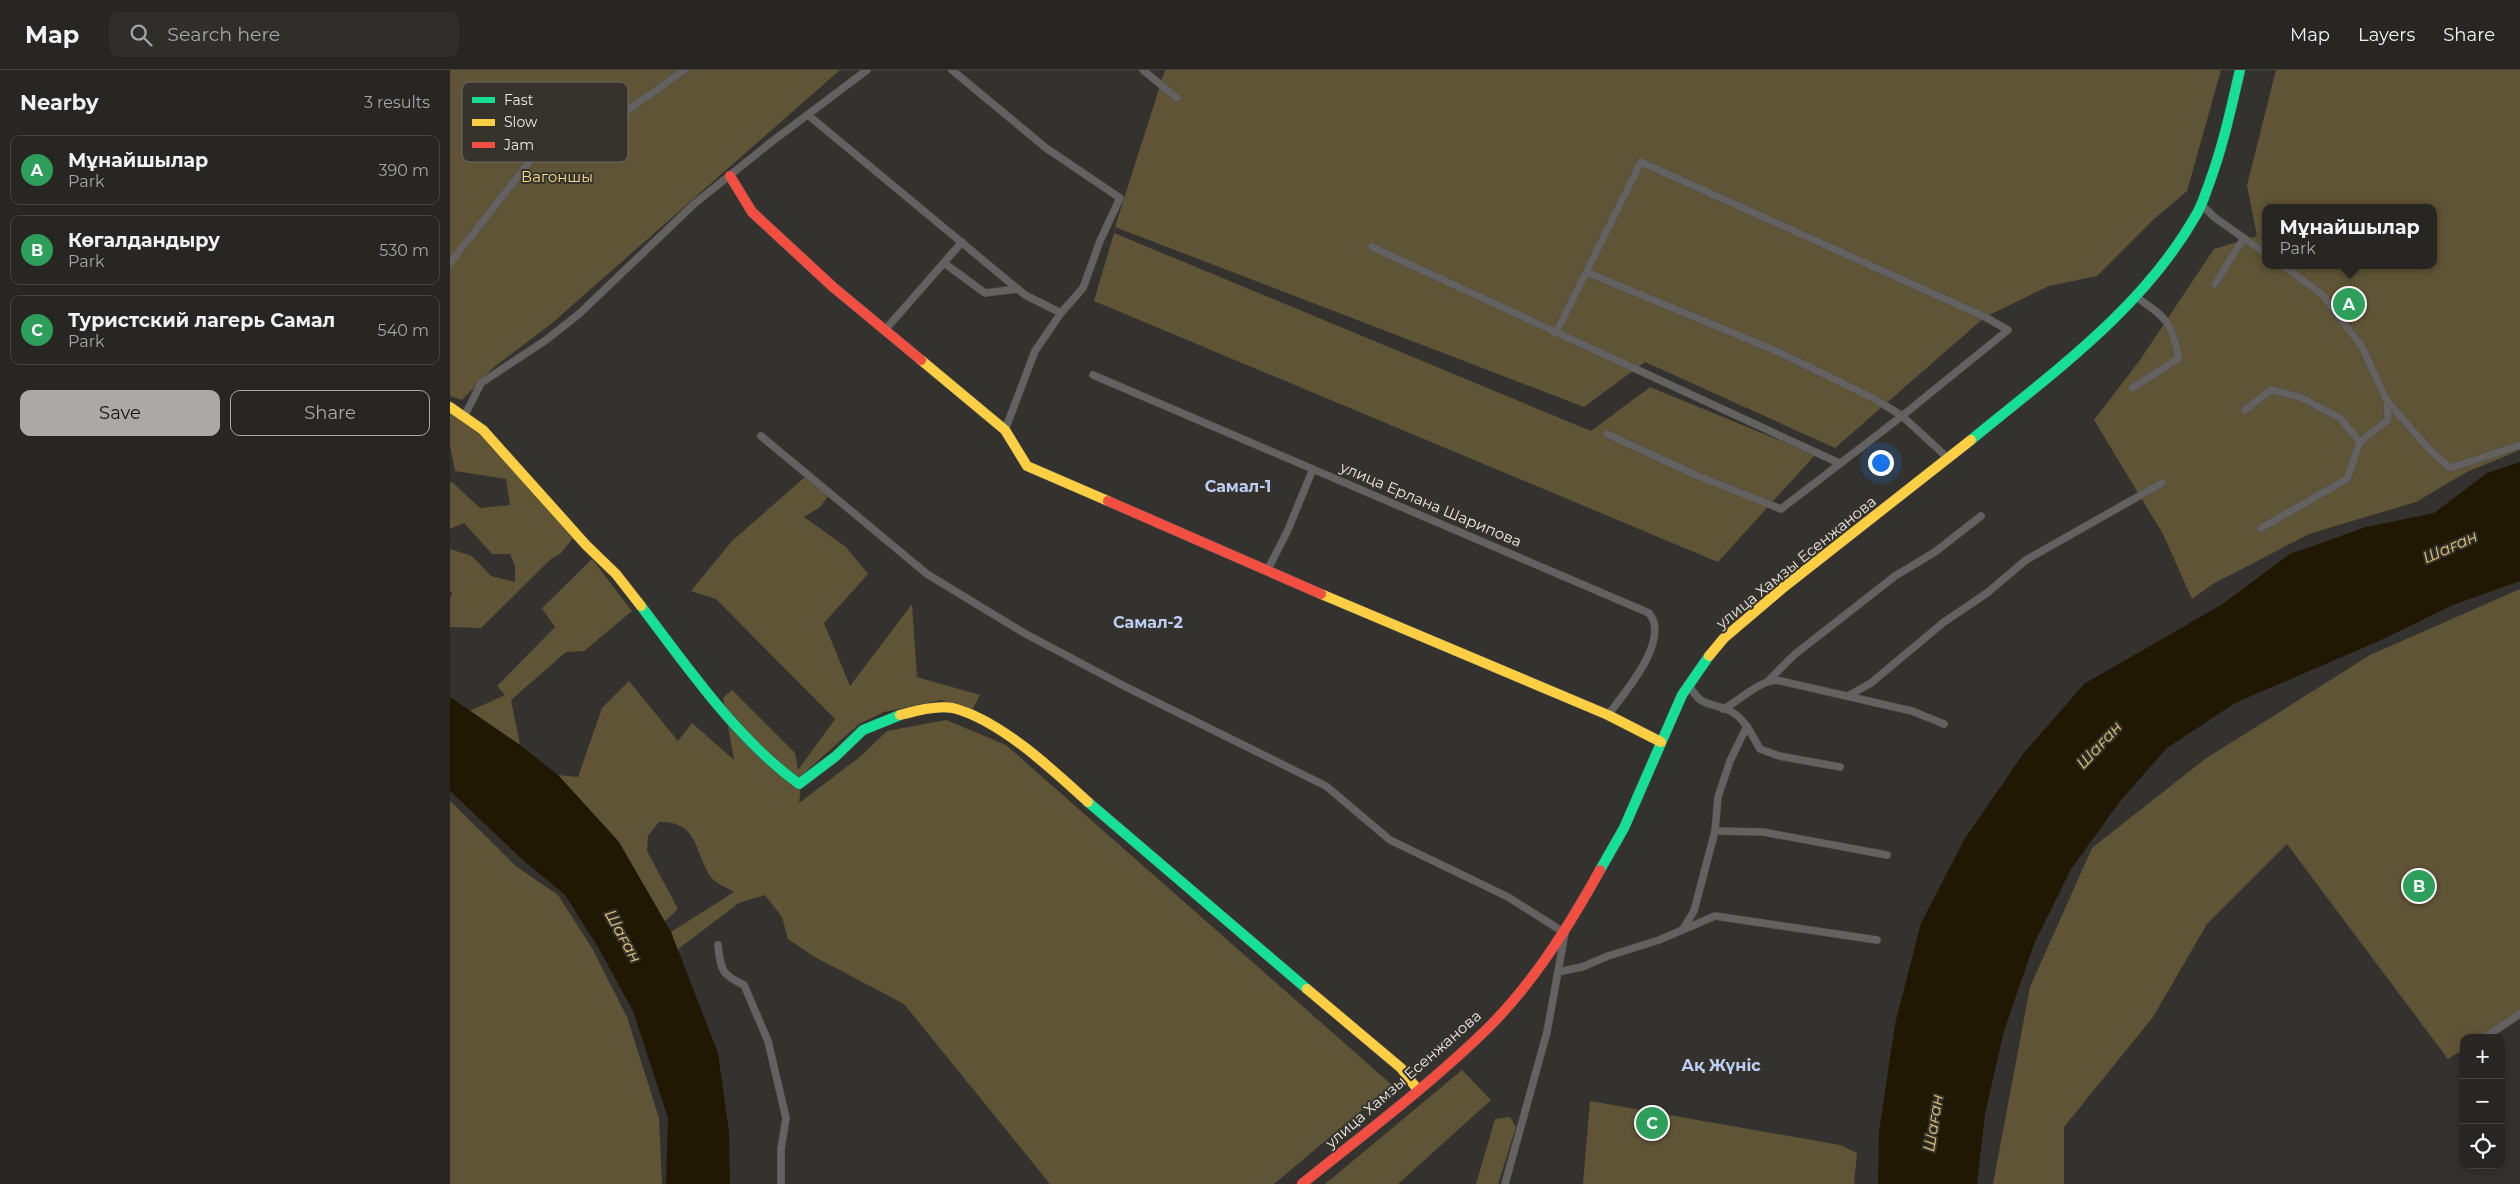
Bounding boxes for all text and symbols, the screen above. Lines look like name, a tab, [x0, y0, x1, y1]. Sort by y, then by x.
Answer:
search box	[109, 12, 459, 57]
text: Map	[25, 20, 79, 49]
icon: search	[127, 21, 155, 49]
text: Search here	[167, 23, 280, 46]
text: Map	[2290, 24, 2330, 46]
text: Layers	[2358, 24, 2415, 46]
text: Share	[2443, 24, 2495, 46]
legend	[462, 82, 628, 162]
text: Nearby	[20, 90, 99, 115]
text: Fast	[504, 91, 534, 109]
text: 3 results	[364, 93, 430, 112]
text: Slow	[504, 113, 538, 131]
text: Jam	[503, 136, 534, 154]
text: Мұнайшылар	[68, 149, 208, 172]
text: A	[31, 161, 43, 180]
text: 390 m	[378, 161, 429, 180]
park label: Вагоншы	[521, 167, 593, 186]
text: Park	[68, 172, 105, 191]
popup	[2262, 204, 2437, 269]
text: Мұнайшылар	[2279, 216, 2420, 239]
text: Көгалдандыру	[68, 229, 220, 252]
text: Park	[2279, 239, 2316, 258]
text: B	[31, 241, 43, 260]
text: 530 m	[379, 241, 429, 260]
text: Park	[68, 252, 105, 271]
pin: A	[2333, 285, 2365, 323]
text: Туристский лагерь Самал	[68, 309, 335, 332]
text: C	[31, 321, 43, 340]
text: 540 m	[378, 321, 429, 340]
text: Park	[68, 332, 105, 351]
button: Save	[20, 390, 220, 436]
button: Share	[230, 390, 430, 436]
your location	[1868, 450, 1894, 476]
street label: улица Ерлана Шарипова	[1337, 457, 1525, 551]
district label: Самал-1	[1205, 477, 1271, 496]
street label: улица Хамзы Есенжанова	[1711, 492, 1880, 633]
water label: Шаған	[2420, 526, 2481, 567]
district label: Самал-2	[1113, 613, 1183, 632]
water label: Шаған	[2072, 717, 2126, 773]
pin: B	[2403, 867, 2435, 905]
water label: Шаған	[601, 906, 645, 966]
street label: улица Хамзы Есенжанова	[1320, 1006, 1485, 1153]
map controls	[2460, 1034, 2505, 1169]
button: +	[2460, 1034, 2505, 1079]
district label: Ақ Жүніс	[1681, 1056, 1761, 1075]
button: −	[2460, 1079, 2505, 1124]
water label: Шаған	[1919, 1093, 1947, 1153]
pin: C	[1636, 1104, 1668, 1142]
button: locate	[2460, 1124, 2505, 1169]

